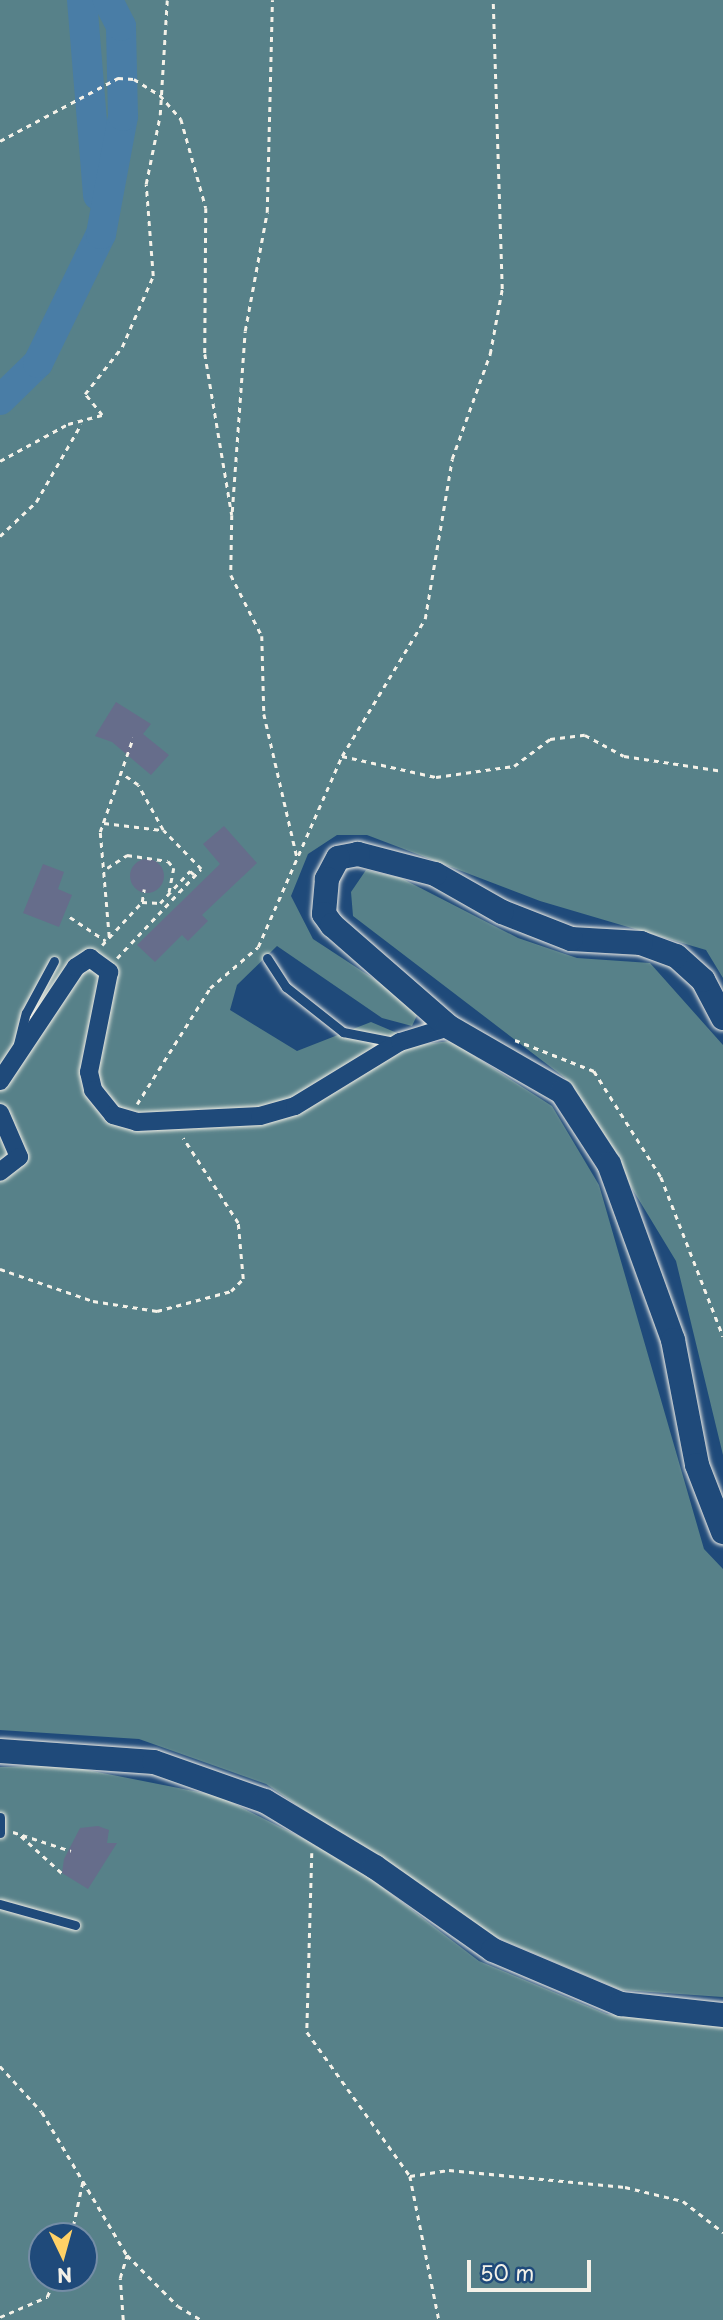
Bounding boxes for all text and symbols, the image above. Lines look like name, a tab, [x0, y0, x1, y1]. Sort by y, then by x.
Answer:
north arrow	[28, 2222, 98, 2292]
scale bar	[471, 2246, 595, 2290]
text: 50 m	[480, 2256, 534, 2288]
text: N	[56, 2261, 73, 2291]

